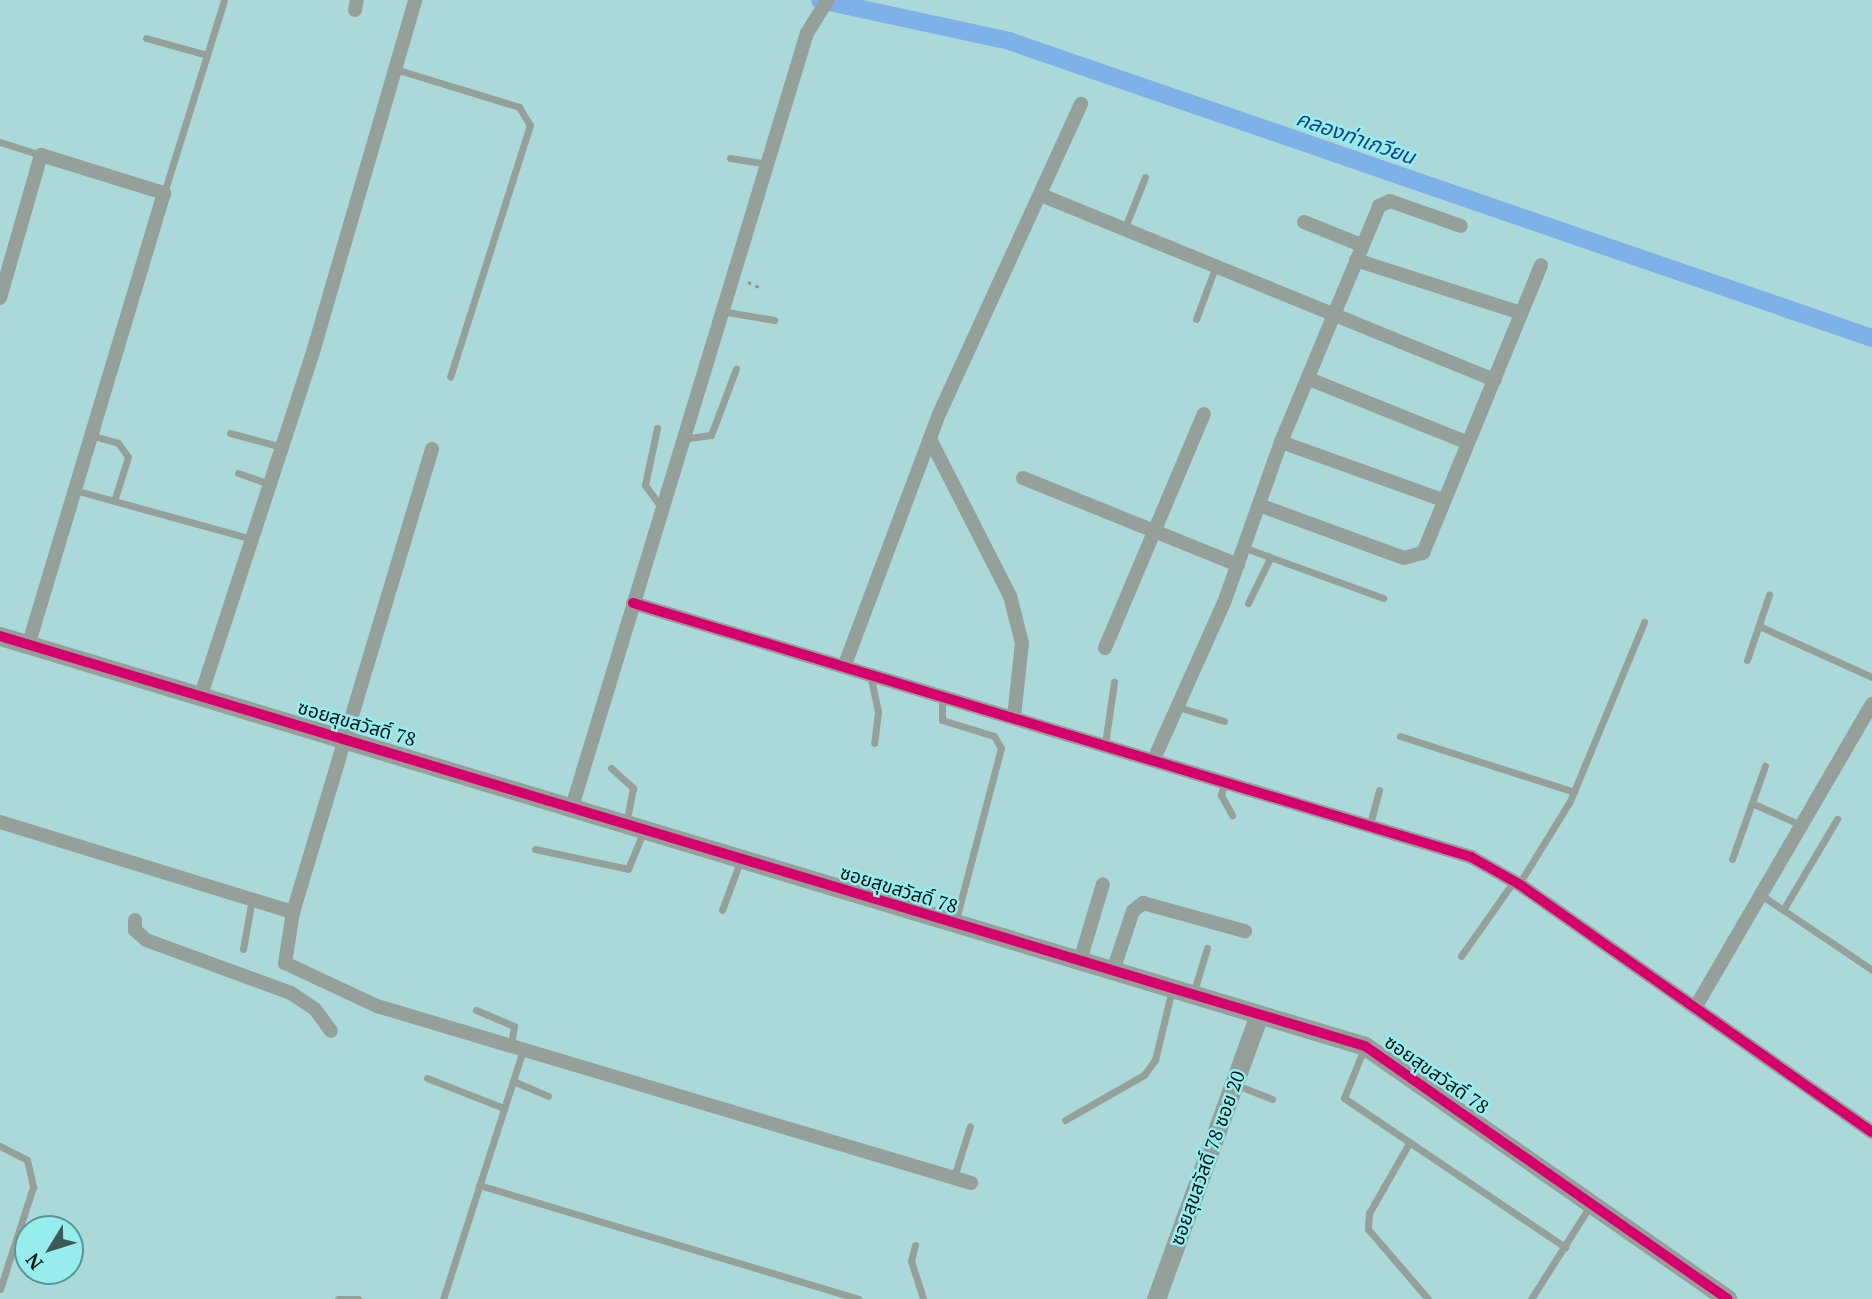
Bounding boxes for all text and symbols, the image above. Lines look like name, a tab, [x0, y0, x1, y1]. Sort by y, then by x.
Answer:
water label: คลองท่าเกวียน	[1293, 105, 1419, 169]
street label: ซอยสุขสวัสดิ์ 78	[295, 695, 419, 751]
street label: ซอยสุขสวัสดิ์ 78	[837, 860, 961, 918]
street label: ซอยสุขสวัสดิ์ 78	[1381, 1030, 1493, 1118]
street label: ซอยสุขสวัสดิ์ 78 ซอย 20	[1165, 1068, 1249, 1248]
north arrow	[14, 1215, 84, 1285]
text: N	[19, 1249, 48, 1275]

